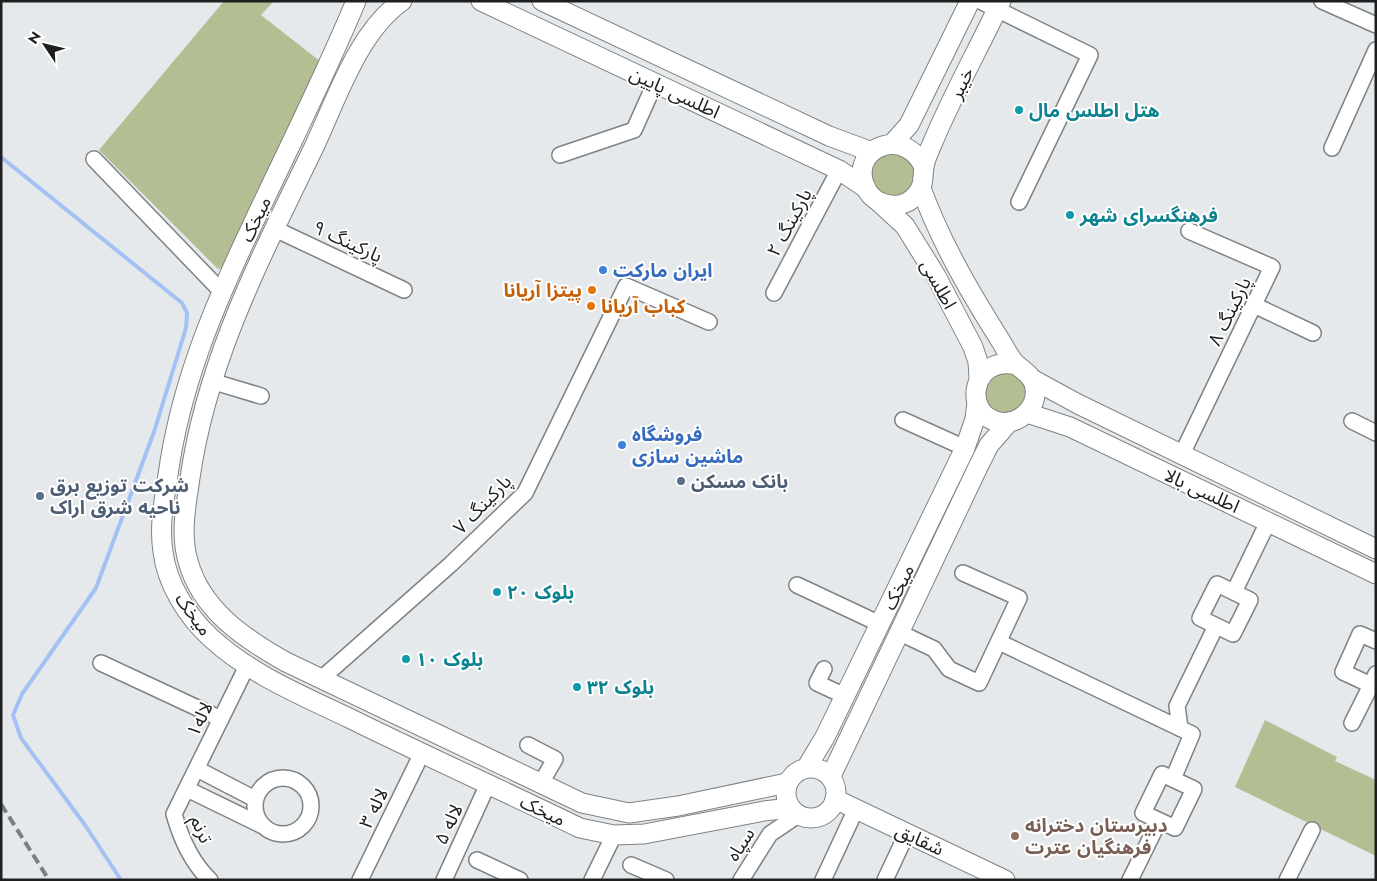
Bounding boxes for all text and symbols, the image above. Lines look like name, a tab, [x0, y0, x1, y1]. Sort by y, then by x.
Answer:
north arrow	[20, 20, 70, 70]
text: N	[23, 27, 46, 48]
street label: اطلسی پایین	[625, 60, 724, 125]
street label: خیبر	[942, 63, 981, 105]
place label: هتل اطلس مال	[1029, 97, 1160, 124]
marker: هتل اطلس مال	[1013, 104, 1025, 116]
street label: پارکینگ ۲	[760, 183, 819, 261]
street label: میخک	[233, 192, 278, 247]
place label: فرهنگسرای شهر	[1079, 202, 1218, 229]
marker: فرهنگسرای شهر	[1064, 209, 1076, 221]
street label: پارکینگ ۹	[309, 214, 387, 269]
street label: اطلسی	[914, 254, 963, 314]
place label: ایران مارکت	[613, 257, 712, 284]
marker: ایران مارکت	[597, 264, 609, 276]
street label: پارکینگ ۸	[1201, 272, 1258, 350]
place label: پیتزا آریانا	[503, 277, 582, 304]
marker: پیتزا آریانا	[586, 284, 598, 296]
place label: کباب آریانا	[601, 293, 686, 320]
marker: کباب آریانا	[585, 300, 597, 312]
place label: فروشگاه ماشین سازی	[632, 421, 743, 470]
marker: فروشگاه ماشین سازی	[616, 439, 628, 451]
street label: اطلسی بالا	[1160, 461, 1244, 520]
street label: پارکینگ ۷	[447, 468, 518, 540]
place label: بانک مسکن	[691, 468, 788, 495]
place label: شرکت توزیع برق ناحیه شرق اراک	[50, 472, 189, 521]
marker: بانک مسکن	[675, 475, 687, 487]
marker: شرکت توزیع برق ناحیه شرق اراک	[34, 490, 46, 502]
street label: میخک	[876, 560, 921, 615]
place label: بلوک ۲۰	[507, 579, 574, 606]
marker: بلوک ۲۰	[491, 586, 503, 598]
street label: میخک	[169, 587, 219, 642]
place label: بلوک ۱۰	[416, 646, 483, 673]
marker: بلوک ۱۰	[400, 653, 412, 665]
place label: بلوک ۳۲	[587, 674, 654, 701]
marker: بلوک ۳۲	[571, 681, 583, 693]
street label: لاله۱	[179, 697, 219, 741]
street label: لاله ۳	[352, 784, 395, 833]
street label: میخک	[515, 788, 570, 833]
street label: لاله ۵	[427, 800, 470, 849]
street label: ترنم	[183, 811, 220, 848]
place label: دبیرستان دخترانه فرهنگیان عترت	[1025, 812, 1168, 861]
street label: شقایق	[891, 816, 949, 862]
street label: سپاه	[720, 822, 761, 866]
marker: دبیرستان دخترانه فرهنگیان عترت	[1009, 830, 1021, 842]

